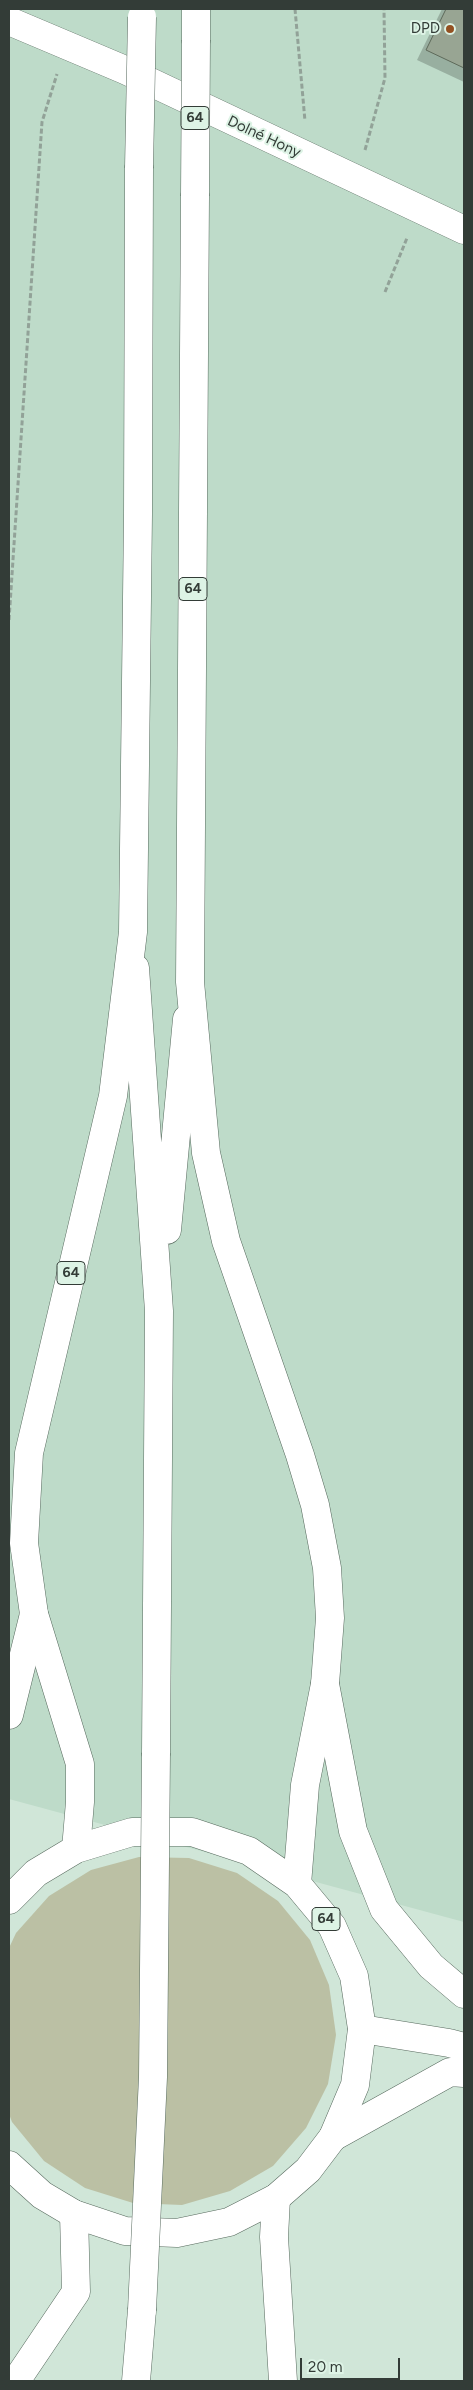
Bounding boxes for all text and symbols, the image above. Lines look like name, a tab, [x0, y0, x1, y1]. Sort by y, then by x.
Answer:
place label: DPD	[411, 20, 440, 38]
marker: DPD	[444, 23, 456, 35]
road number: 64	[181, 106, 209, 130]
street label: Dolné Hony	[225, 112, 303, 162]
road number: 64	[179, 578, 207, 600]
road number: 64	[57, 1262, 85, 1284]
road number: 64	[312, 1908, 340, 1930]
scale bar	[303, 2348, 403, 2380]
text: 20 m	[308, 2358, 342, 2376]

